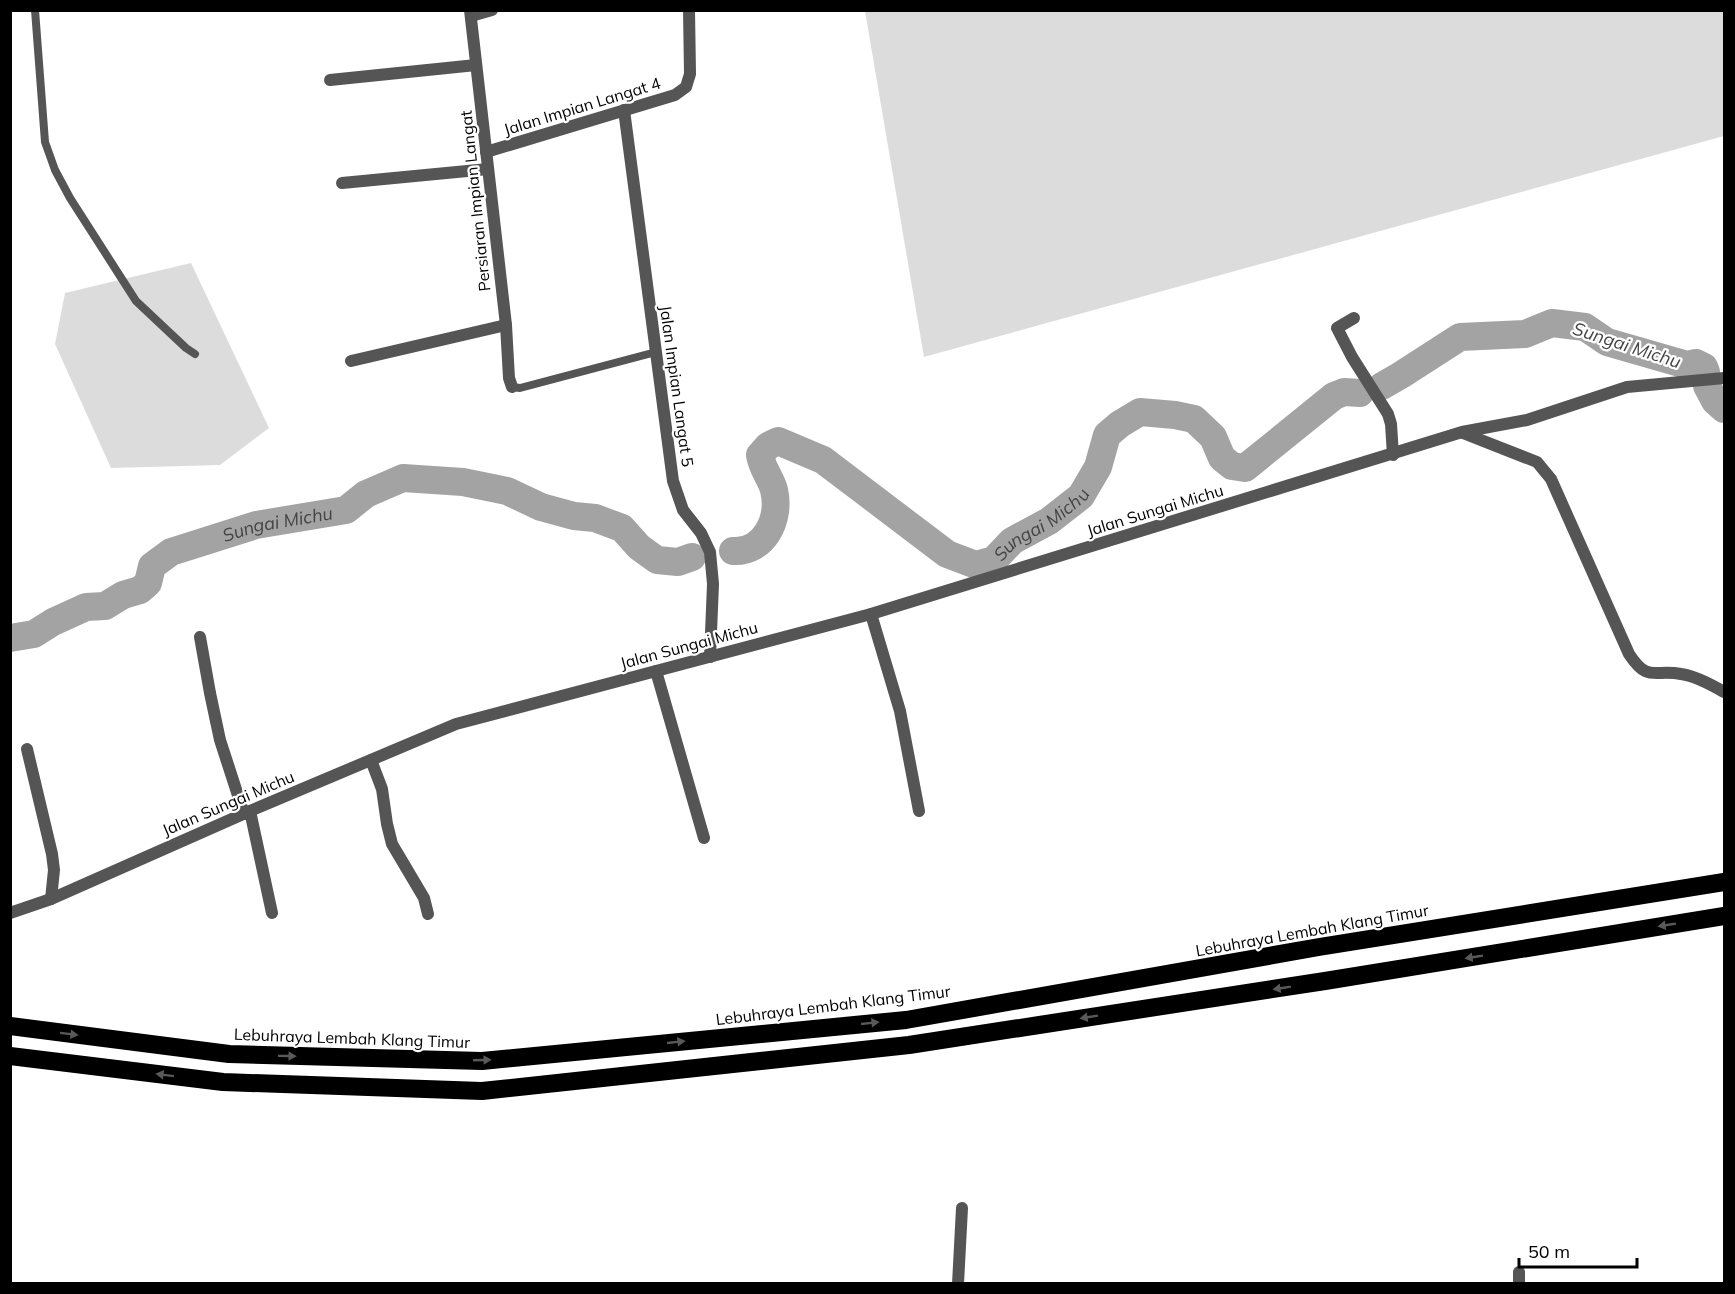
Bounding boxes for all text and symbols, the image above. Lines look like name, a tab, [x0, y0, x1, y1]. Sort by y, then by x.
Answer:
street label: Jalan Impian Langat 4	[501, 73, 663, 139]
street label: Persiaran Impian Langat	[456, 109, 494, 293]
street label: Jalan Impian Langat 5	[656, 304, 698, 468]
water label: Sungai Michu	[1570, 317, 1684, 373]
street label: Jalan Sungai Michu	[1084, 480, 1226, 540]
water label: Sungai Michu	[988, 484, 1094, 565]
water label: Sungai Michu	[219, 501, 334, 547]
street label: Jalan Sungai Michu	[618, 617, 760, 673]
street label: Jalan Sungai Michu	[159, 766, 297, 840]
street label: Lebuhraya Lembah Klang Timur	[1194, 900, 1430, 960]
one-way arrow	[1657, 921, 1676, 930]
one-way arrow	[1465, 953, 1484, 962]
street label: Lebuhraya Lembah Klang Timur	[714, 981, 952, 1029]
one-way arrow	[1272, 983, 1291, 992]
one-way arrow	[1079, 1013, 1098, 1022]
one-way arrow	[861, 1018, 880, 1028]
street label: Lebuhraya Lembah Klang Timur	[234, 1024, 471, 1052]
one-way arrow	[59, 1029, 78, 1038]
one-way arrow	[667, 1037, 686, 1047]
one-way arrow	[278, 1051, 297, 1061]
one-way arrow	[473, 1056, 492, 1065]
one-way arrow	[156, 1070, 175, 1079]
scale bar	[1519, 1231, 1638, 1269]
text: 50 m	[1528, 1240, 1570, 1263]

